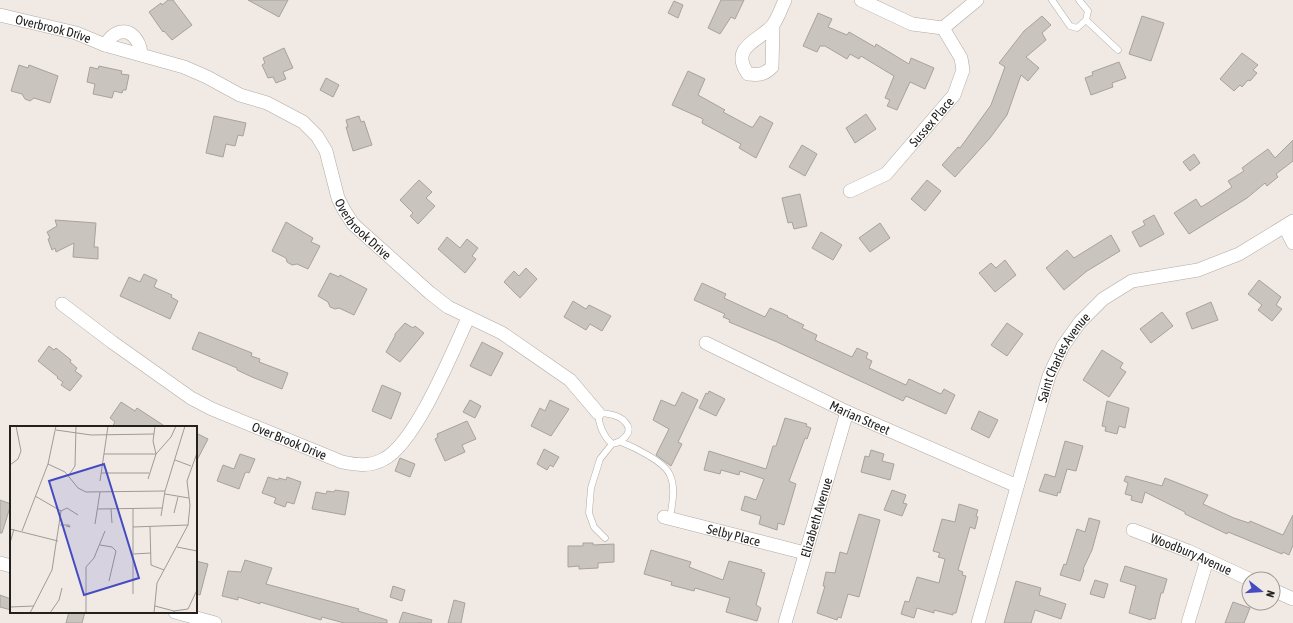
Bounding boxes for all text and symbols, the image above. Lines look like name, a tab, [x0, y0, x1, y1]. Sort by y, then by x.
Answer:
street label: Overbrook Drive	[14, 11, 93, 46]
street label: Sussex Place	[906, 94, 957, 149]
street label: Overbrook Drive	[332, 196, 395, 262]
street label: Saint Charles Avenue	[1034, 309, 1093, 404]
street label: Marian Street	[827, 397, 893, 437]
street label: Over Brook Drive	[250, 419, 329, 463]
inset map	[10, 426, 197, 613]
street label: Elizabeth Avenue	[797, 476, 835, 559]
street label: Selby Place	[705, 521, 762, 549]
street label: Woodbury Avenue	[1149, 530, 1234, 578]
north arrow	[1241, 571, 1281, 611]
text: N	[1264, 589, 1277, 599]

